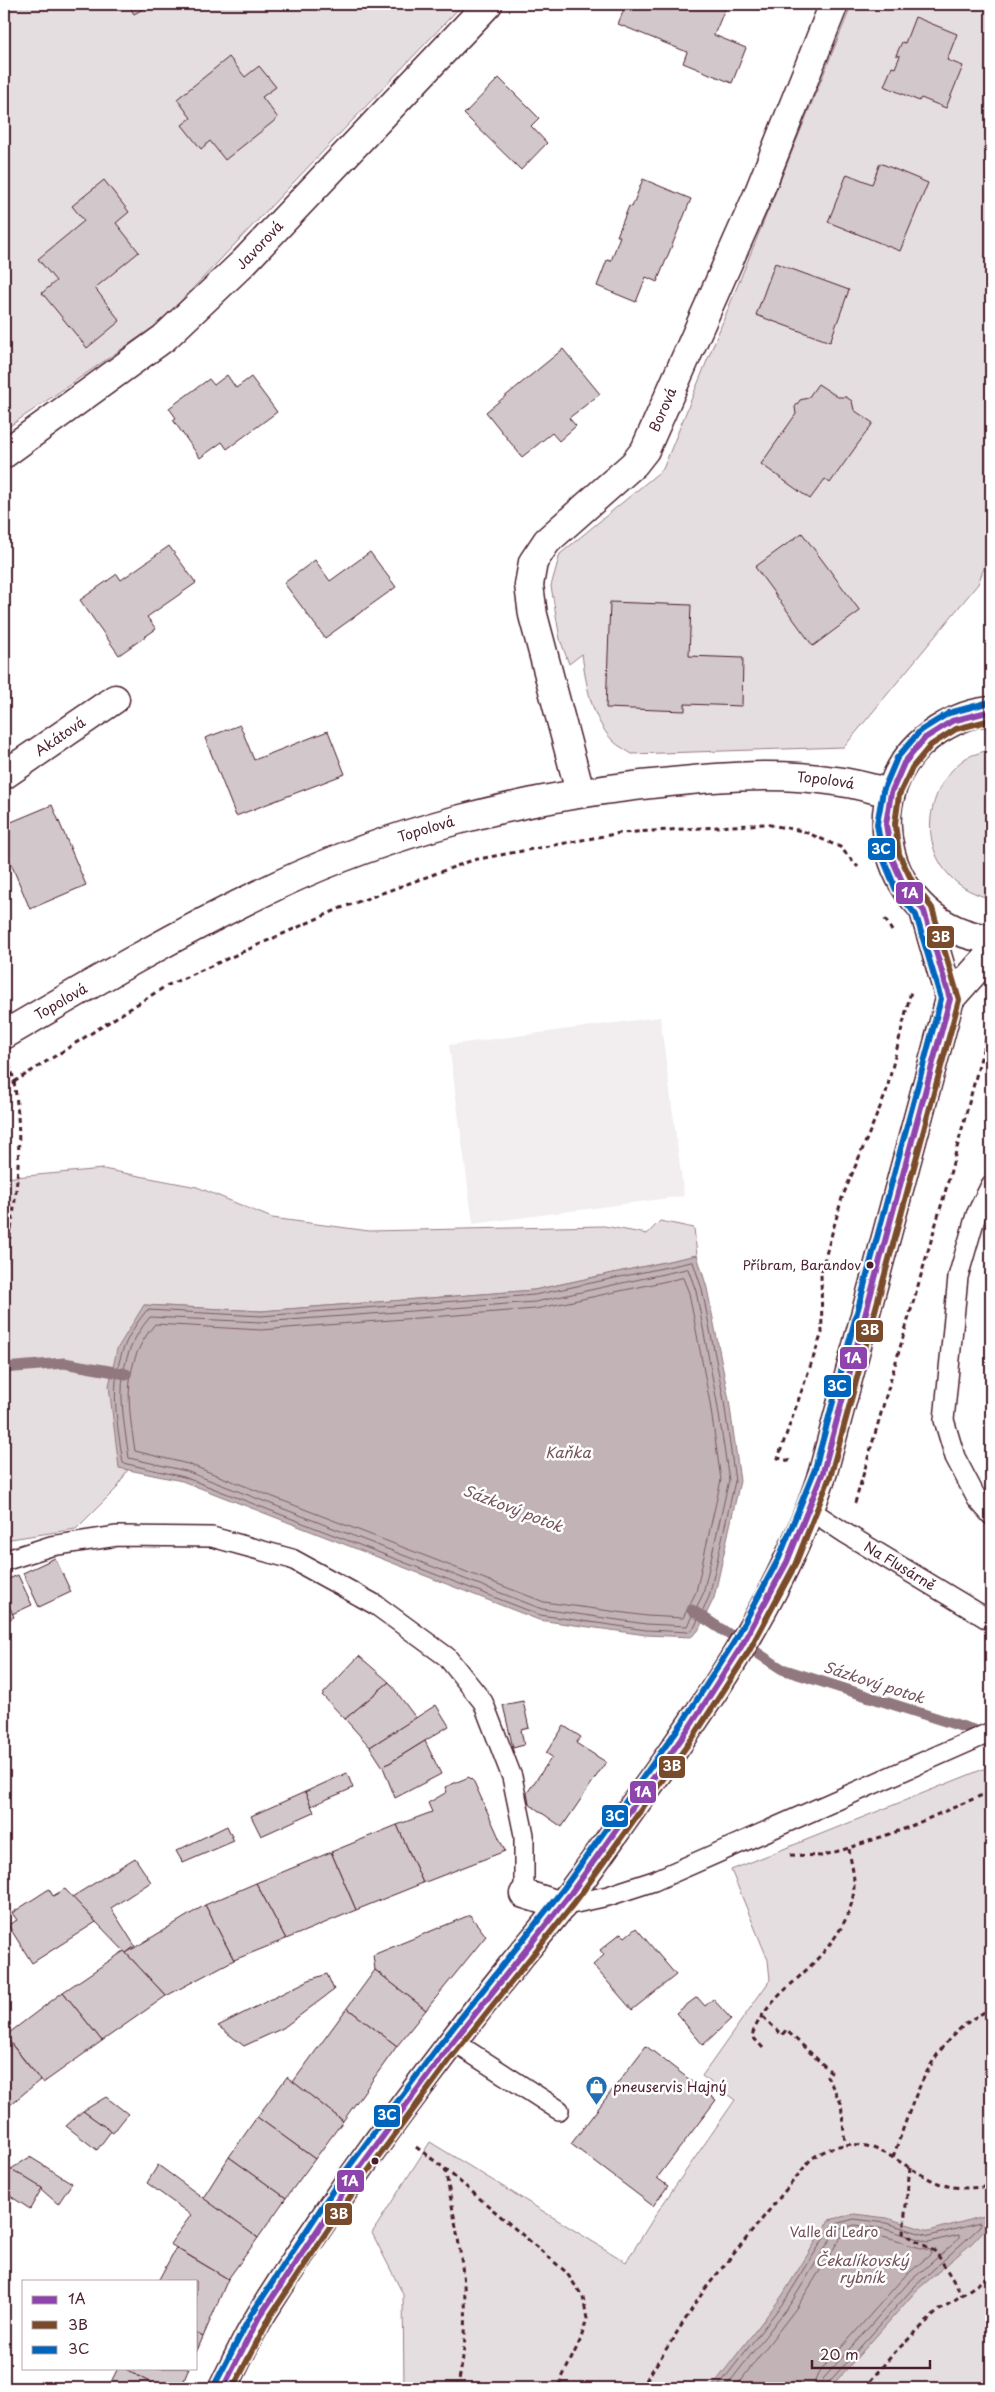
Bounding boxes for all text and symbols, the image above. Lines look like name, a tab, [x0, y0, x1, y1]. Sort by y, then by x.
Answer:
street label: Javorová	[231, 215, 288, 274]
street label: Borová	[643, 384, 682, 435]
street label: Akátová	[30, 711, 90, 761]
street label: Topolová	[796, 766, 857, 794]
street label: Topolová	[395, 810, 457, 847]
line badge: 3C	[867, 837, 896, 861]
text: 3C	[871, 838, 891, 859]
line badge: 1A	[895, 881, 924, 905]
text: 1A	[901, 882, 919, 903]
line badge: 3B	[926, 925, 955, 949]
text: 3B	[932, 926, 950, 947]
street label: Topolová	[30, 977, 91, 1025]
place label: Příbram, Barandov	[743, 1255, 861, 1274]
marker: Příbram, Barandov	[865, 1260, 875, 1270]
line badge: 3B	[855, 1319, 884, 1343]
text: 3B	[861, 1319, 879, 1340]
line badge: 1A	[839, 1346, 868, 1370]
text: 1A	[844, 1347, 862, 1368]
line badge: 3C	[823, 1374, 852, 1398]
text: 3C	[827, 1375, 847, 1396]
water label: Kaňka	[545, 1440, 592, 1463]
water label: Sázkový potok	[460, 1478, 567, 1537]
street label: Na Flusárně	[860, 1536, 940, 1596]
water label: Sázkový potok	[821, 1654, 929, 1709]
line badge: 3B	[658, 1755, 686, 1779]
text: 3B	[663, 1755, 681, 1776]
line badge: 1A	[629, 1780, 657, 1804]
text: 1A	[634, 1781, 652, 1802]
line badge: 3C	[601, 1804, 629, 1828]
text: 3C	[605, 1805, 625, 1826]
shop icon: pneuservis Hajný	[585, 2075, 609, 2106]
place label: pneuservis Hajný	[613, 2076, 727, 2097]
line badge: 3C	[373, 2104, 401, 2128]
text: 3C	[377, 2104, 397, 2125]
unlabelled marker	[370, 2156, 380, 2166]
line badge: 1A	[336, 2169, 365, 2193]
text: 1A	[341, 2170, 359, 2191]
line badge: 3B	[324, 2202, 353, 2226]
text: 3B	[330, 2203, 348, 2224]
park label: Valle di Ledro	[790, 2221, 879, 2242]
water label: Čekalíkovský rybník	[815, 2248, 910, 2288]
legend	[22, 2280, 198, 2370]
text: 1A	[68, 2286, 86, 2309]
text: 3B	[68, 2312, 88, 2335]
text: 3C	[68, 2336, 89, 2359]
scale bar	[812, 2337, 930, 2369]
text: 20 m	[820, 2342, 859, 2365]

